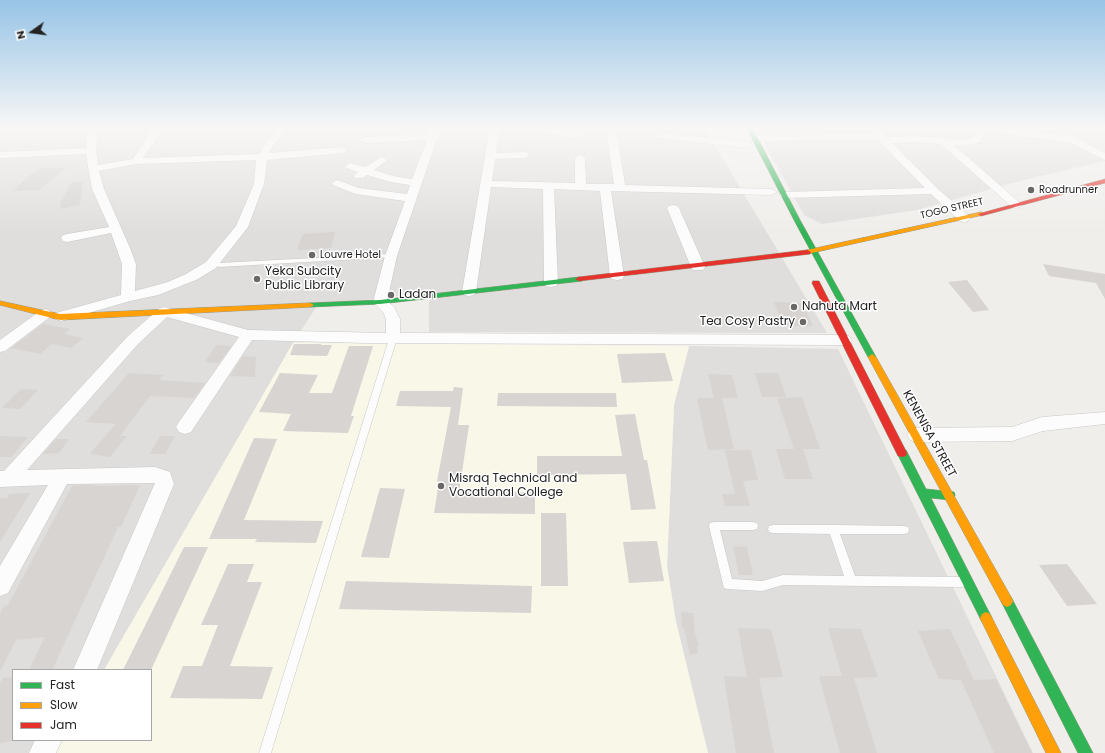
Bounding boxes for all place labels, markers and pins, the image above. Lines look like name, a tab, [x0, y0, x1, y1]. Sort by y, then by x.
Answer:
place label: Roadrunner	[1039, 184, 1098, 196]
marker: Roadrunner	[1026, 185, 1036, 195]
place label: Louvre Hotel	[320, 249, 381, 261]
marker: Louvre Hotel	[307, 250, 317, 260]
place label: Yeka Subcity Public Library	[265, 265, 344, 293]
marker: Yeka Subcity Public Library	[252, 274, 262, 284]
place label: Ladan	[399, 288, 436, 302]
marker: Ladan	[386, 290, 396, 300]
place label: Nahuta Mart	[802, 300, 877, 314]
marker: Nahuta Mart	[789, 302, 799, 312]
place label: Tea Cosy Pastry	[700, 315, 795, 329]
marker: Tea Cosy Pastry	[798, 317, 808, 327]
place label: Misraq Technical and Vocational College	[449, 472, 577, 500]
marker: Misraq Technical and Vocational College	[436, 481, 446, 491]

